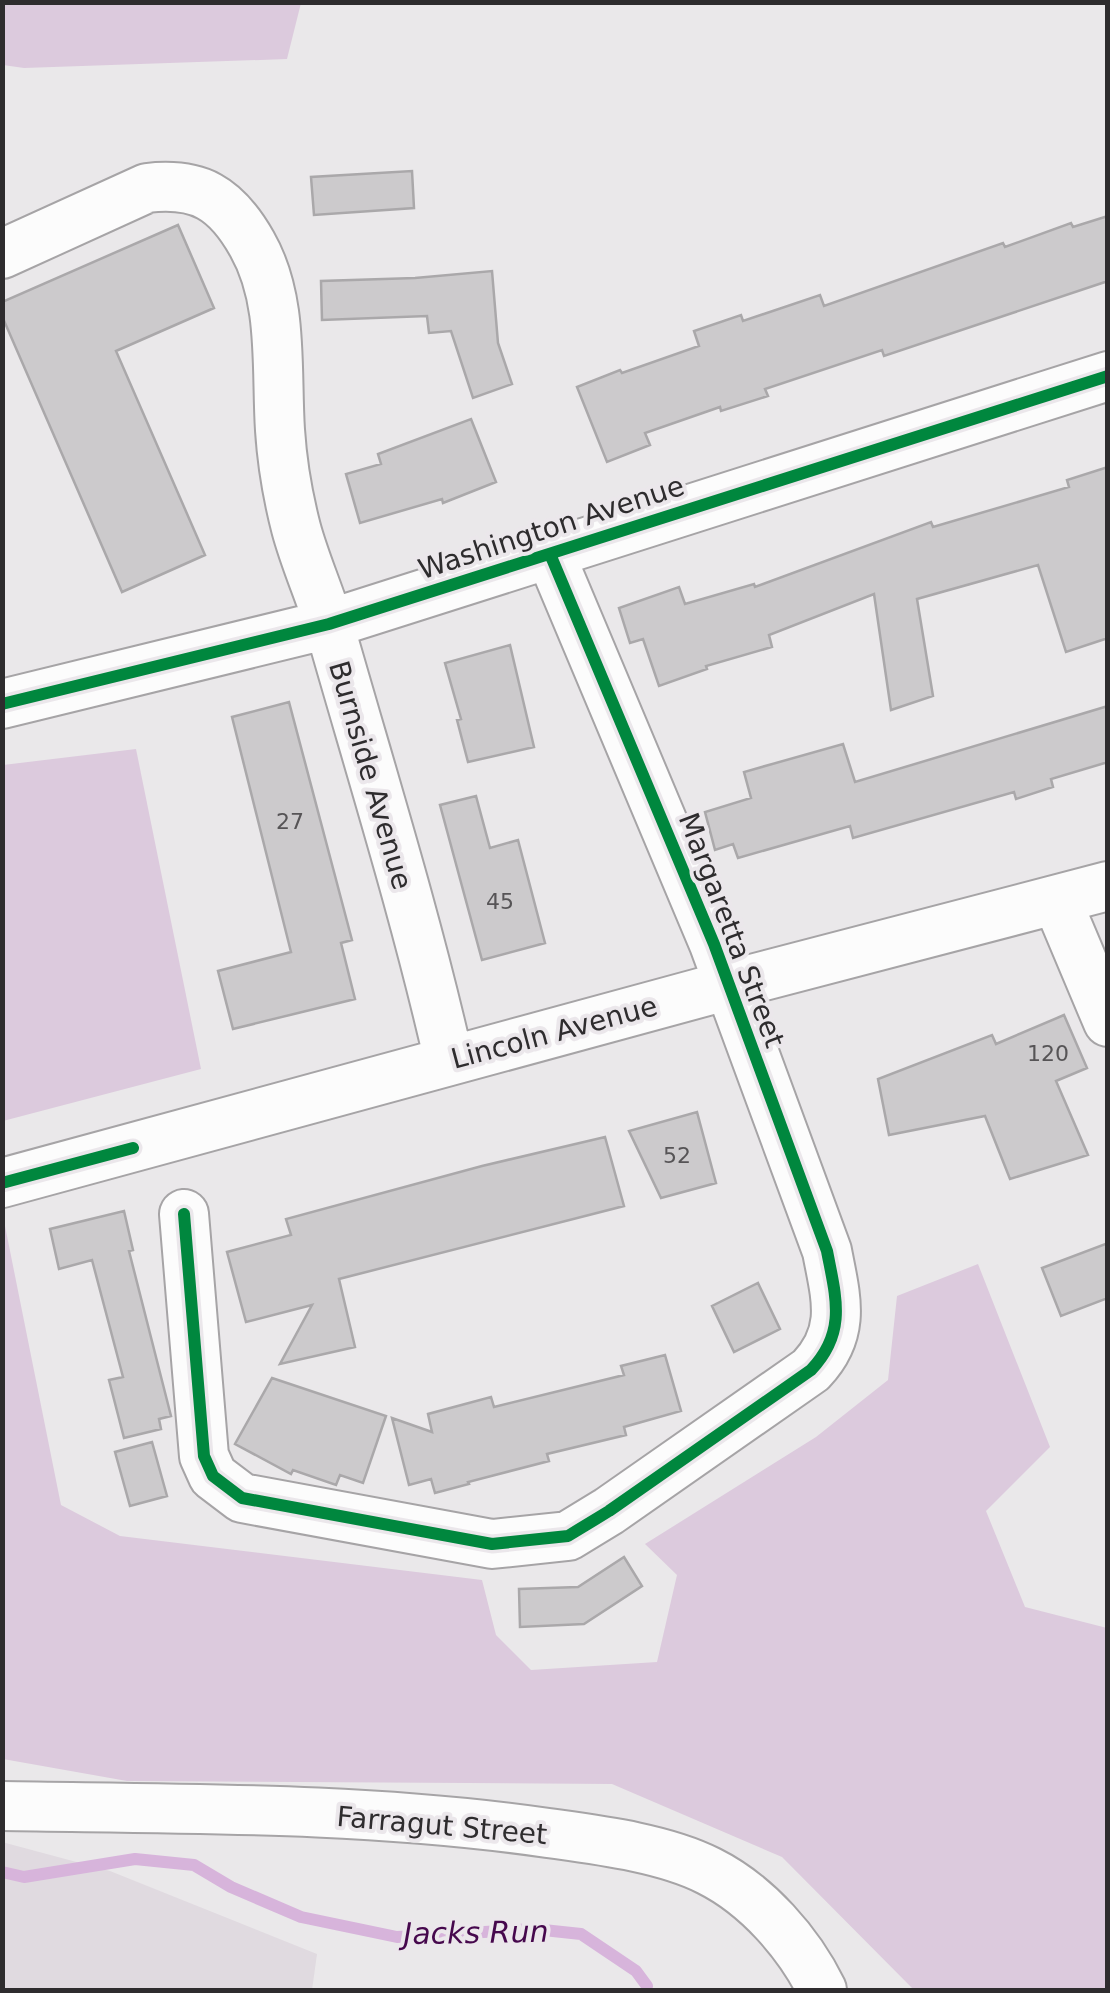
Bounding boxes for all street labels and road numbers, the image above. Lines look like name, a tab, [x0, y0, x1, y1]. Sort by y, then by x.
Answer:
street label: Washington Avenue	[414, 469, 688, 586]
street label: Burnside Avenue	[322, 657, 419, 893]
street label: Margaretta Street	[672, 808, 791, 1052]
street label: Lincoln Avenue	[447, 989, 661, 1076]
street label: Farragut Street	[335, 1800, 548, 1851]

